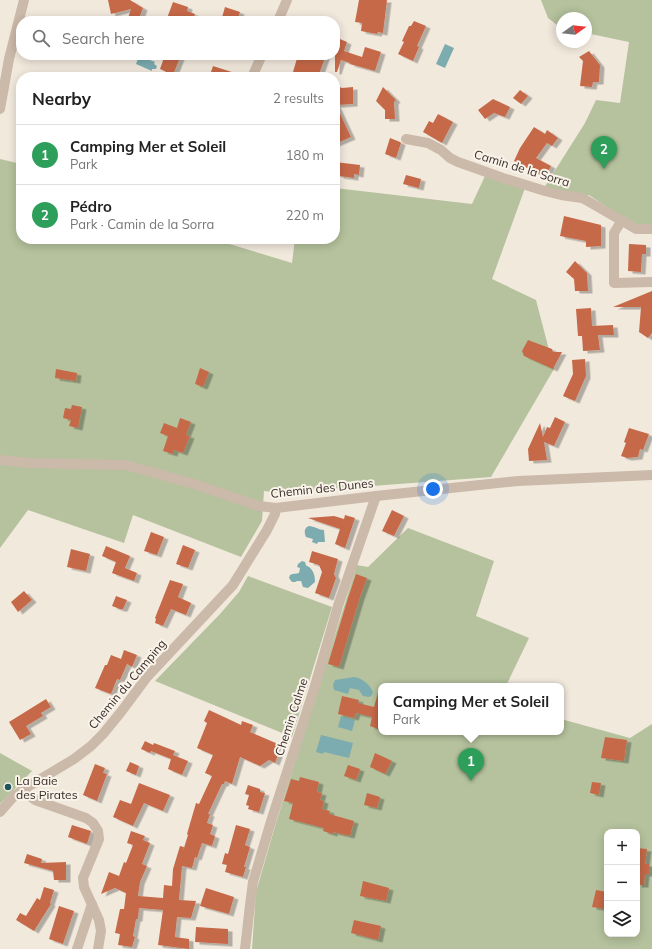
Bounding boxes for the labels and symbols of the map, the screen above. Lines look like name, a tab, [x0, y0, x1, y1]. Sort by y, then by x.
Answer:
north arrow	[556, 12, 592, 48]
pin: 2	[591, 136, 617, 169]
street label: Camin de la Sorra	[472, 146, 572, 190]
street label: Chemin des Dunes	[270, 475, 374, 501]
your location	[423, 479, 443, 499]
street label: Chemin du Camping	[85, 636, 169, 732]
street label: Chemin Calme	[271, 676, 311, 758]
pin: 1	[458, 748, 484, 781]
place label: La Baie des Pirates	[16, 773, 78, 802]
marker: La Baie des Pirates	[3, 782, 13, 792]

